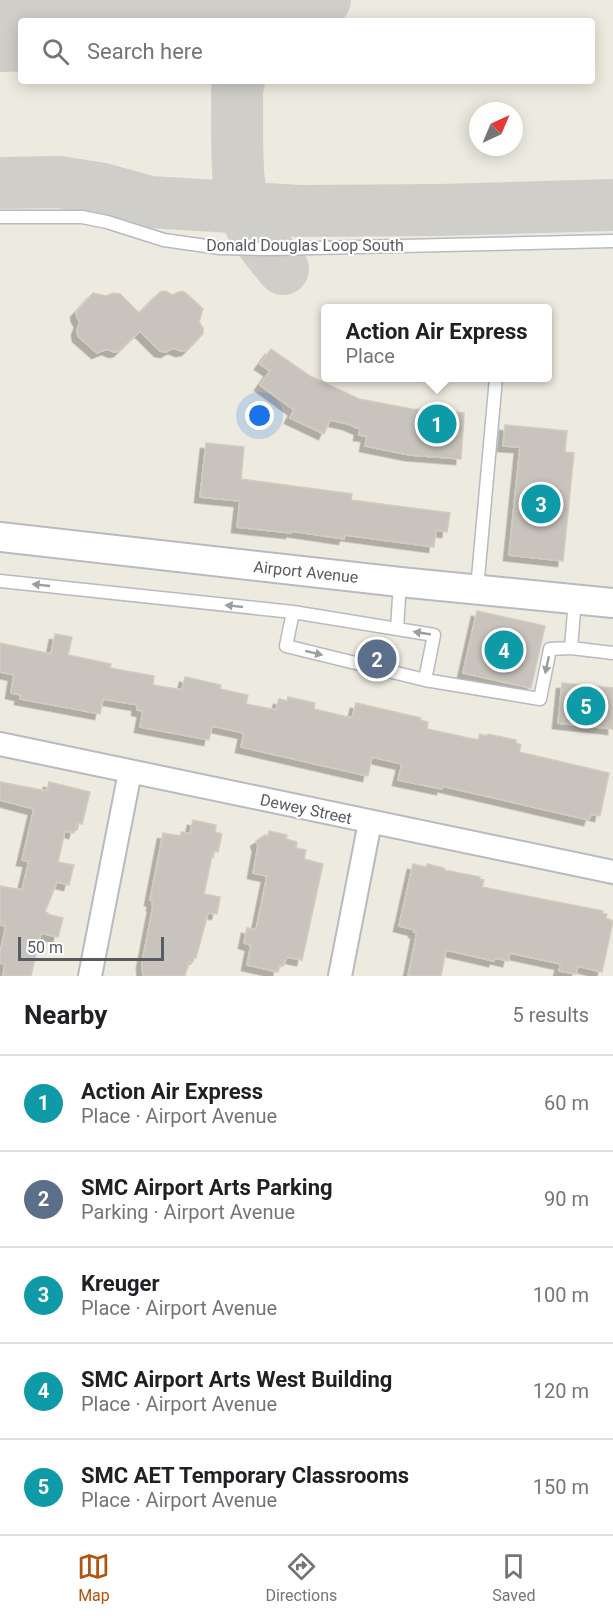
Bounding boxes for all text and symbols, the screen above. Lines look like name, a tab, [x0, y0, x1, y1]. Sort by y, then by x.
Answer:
search box	[18, 18, 595, 84]
icon: search	[39, 35, 72, 68]
text: Search here	[87, 39, 203, 64]
north arrow	[469, 102, 523, 156]
street label: Donald Douglas Loop South	[206, 236, 404, 255]
popup	[321, 304, 552, 382]
text: Action Air Express	[345, 319, 528, 344]
text: Place	[345, 344, 395, 368]
your location	[245, 401, 274, 430]
pin: 1	[418, 402, 456, 446]
pin: 3	[522, 482, 560, 526]
street label: Airport Avenue	[253, 557, 359, 587]
one-way arrow	[31, 580, 50, 590]
one-way arrow	[225, 601, 244, 611]
one-way arrow	[412, 628, 431, 637]
pin: 4	[484, 628, 524, 672]
pin: 2	[358, 636, 397, 682]
one-way arrow	[305, 648, 324, 658]
one-way arrow	[542, 656, 551, 675]
pin: 5	[566, 684, 606, 728]
street label: Dewey Street	[258, 790, 354, 828]
scale bar	[18, 934, 164, 962]
text: 50 m	[27, 938, 63, 957]
text: Nearby	[24, 1000, 107, 1030]
text: 5 results	[513, 1003, 589, 1027]
text: Action Air Express	[81, 1079, 263, 1104]
text: 1	[38, 1091, 49, 1115]
text: 60 m	[544, 1091, 589, 1115]
text: Place · Airport Avenue	[81, 1104, 277, 1128]
text: SMC Airport Arts Parking	[81, 1175, 333, 1200]
text: 2	[38, 1187, 49, 1211]
text: 90 m	[544, 1187, 589, 1211]
text: Parking · Airport Avenue	[81, 1200, 295, 1224]
text: Kreuger	[81, 1271, 160, 1296]
text: 3	[38, 1283, 49, 1307]
text: 100 m	[533, 1283, 589, 1307]
text: Place · Airport Avenue	[81, 1296, 277, 1320]
text: SMC Airport Arts West Building	[81, 1367, 392, 1392]
text: 4	[38, 1379, 49, 1403]
text: 120 m	[533, 1379, 589, 1403]
text: Place · Airport Avenue	[81, 1392, 277, 1416]
text: SMC AET Temporary Classrooms	[81, 1463, 409, 1488]
text: 5	[38, 1475, 49, 1499]
text: 150 m	[533, 1475, 589, 1499]
text: Place · Airport Avenue	[81, 1488, 277, 1512]
tab: Map	[77, 1550, 110, 1605]
tab: Directions	[265, 1550, 337, 1605]
tab: Saved	[492, 1550, 536, 1605]

